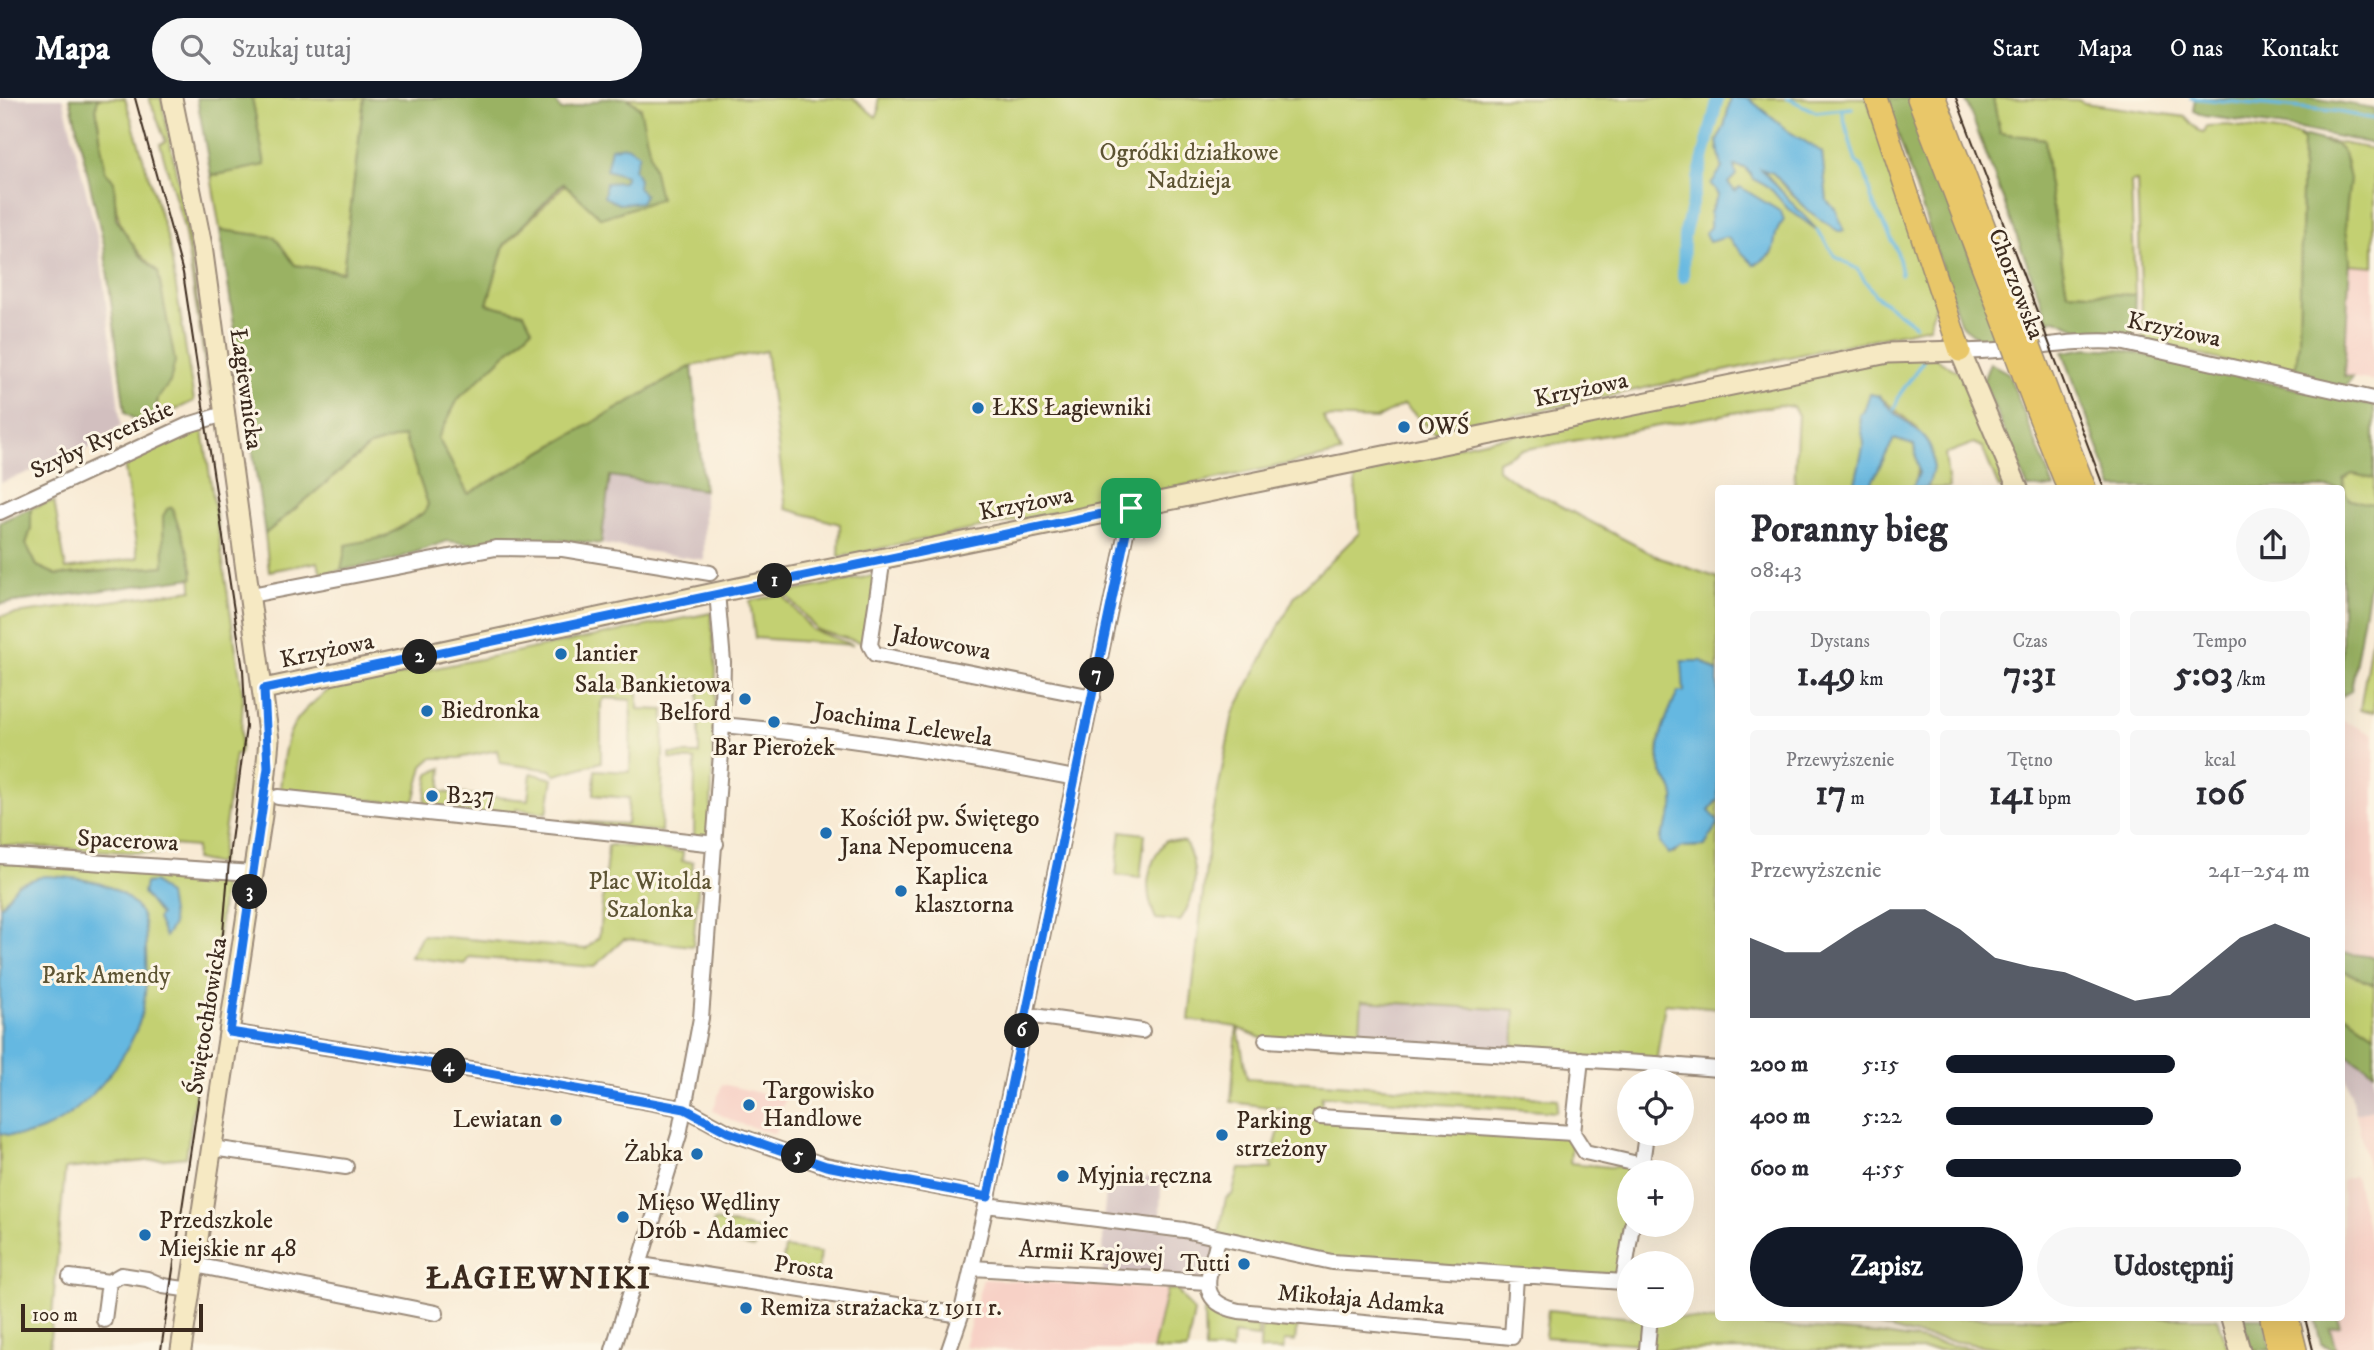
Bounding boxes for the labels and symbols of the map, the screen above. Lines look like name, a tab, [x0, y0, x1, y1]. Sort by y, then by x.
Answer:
park label: Ogródki działkowe Nadzieja	[1099, 138, 1279, 196]
street label: Chorzowska	[1981, 224, 2051, 344]
street label: Krzyżowa	[2124, 305, 2224, 355]
street label: Łagiewnicka	[223, 327, 269, 452]
street label: Krzyżowa	[1531, 365, 1631, 415]
place label: ŁKS Łagiewniki	[992, 393, 1151, 423]
street label: Szyby Rycerskie	[26, 394, 178, 486]
marker: ŁKS Łagiewniki	[970, 400, 986, 416]
place label: OWŚ	[1418, 411, 1469, 442]
marker: OWŚ	[1396, 419, 1412, 435]
pin	[1101, 478, 1161, 538]
street label: Krzyżowa	[976, 480, 1076, 528]
pin: 1	[758, 564, 792, 598]
street label: Jałowcowa	[887, 618, 994, 667]
street label: Krzyżowa	[277, 626, 377, 676]
place label: lantier	[575, 639, 638, 669]
pin: 2	[402, 640, 438, 674]
marker: lantier	[553, 646, 569, 662]
pin: 7	[1080, 658, 1114, 692]
place label: Sala Bankietowa Belford	[575, 670, 732, 728]
marker: Sala Bankietowa Belford	[737, 691, 753, 707]
place label: Biedronka	[441, 696, 540, 726]
street label: Joachima Lelewela	[810, 696, 995, 754]
marker: Biedronka	[419, 703, 435, 719]
marker: Bar Pierożek	[766, 714, 782, 730]
place label: Bar Pierożek	[713, 733, 835, 763]
place label: B237	[446, 781, 495, 811]
marker: B237	[424, 788, 440, 804]
place label: Kościół pw. Świętego Jana Nepomucena	[838, 803, 1039, 862]
street label: Spacerowa	[77, 823, 180, 859]
marker: Kościół pw. Świętego Jana Nepomucena	[818, 825, 834, 841]
place label: Kaplica klasztorna	[915, 862, 1014, 920]
park label: Plac Witolda Szalonka	[588, 867, 713, 925]
pin: 3	[232, 874, 268, 910]
marker: Kaplica klasztorna	[893, 883, 909, 899]
street label: Świętochłowicka	[179, 934, 234, 1097]
park label: Park Amendy	[42, 961, 171, 991]
pin: 6	[1004, 1014, 1040, 1048]
pin: 4	[432, 1048, 466, 1084]
place label: Targowisko Handlowe	[763, 1076, 874, 1134]
marker: Targowisko Handlowe	[741, 1097, 757, 1113]
place label: Lewiatan	[453, 1105, 542, 1135]
place label: Parking strzeżony	[1236, 1106, 1327, 1164]
marker: Lewiatan	[548, 1112, 564, 1128]
marker: Parking strzeżony	[1214, 1127, 1230, 1143]
place label: Żabka	[624, 1138, 684, 1169]
pin: 5	[782, 1138, 816, 1174]
marker: Żabka	[689, 1146, 705, 1162]
place label: Myjnia ręczna	[1077, 1161, 1213, 1191]
marker: Myjnia ręczna	[1055, 1168, 1071, 1184]
place label: Mięso Wędliny Drób - Adamiec	[637, 1188, 789, 1246]
place label: Przedszkole Miejskie nr 48	[159, 1206, 296, 1264]
marker: Mięso Wędliny Drób - Adamiec	[615, 1209, 631, 1225]
marker: Przedszkole Miejskie nr 48	[137, 1227, 153, 1243]
street label: Armii Krajowej	[1018, 1234, 1164, 1272]
street label: Prosta	[772, 1249, 837, 1287]
place label: Tutti	[1180, 1249, 1230, 1279]
marker: Tutti	[1236, 1256, 1252, 1272]
district label: ŁAGIEWNIKI	[426, 1259, 652, 1299]
street label: Mikołaja Adamka	[1276, 1278, 1447, 1322]
place label: Remiza strażacka z 1911 r.	[760, 1293, 1002, 1323]
marker: Remiza strażacka z 1911 r.	[738, 1300, 754, 1316]
scale bar	[21, 1301, 203, 1333]

